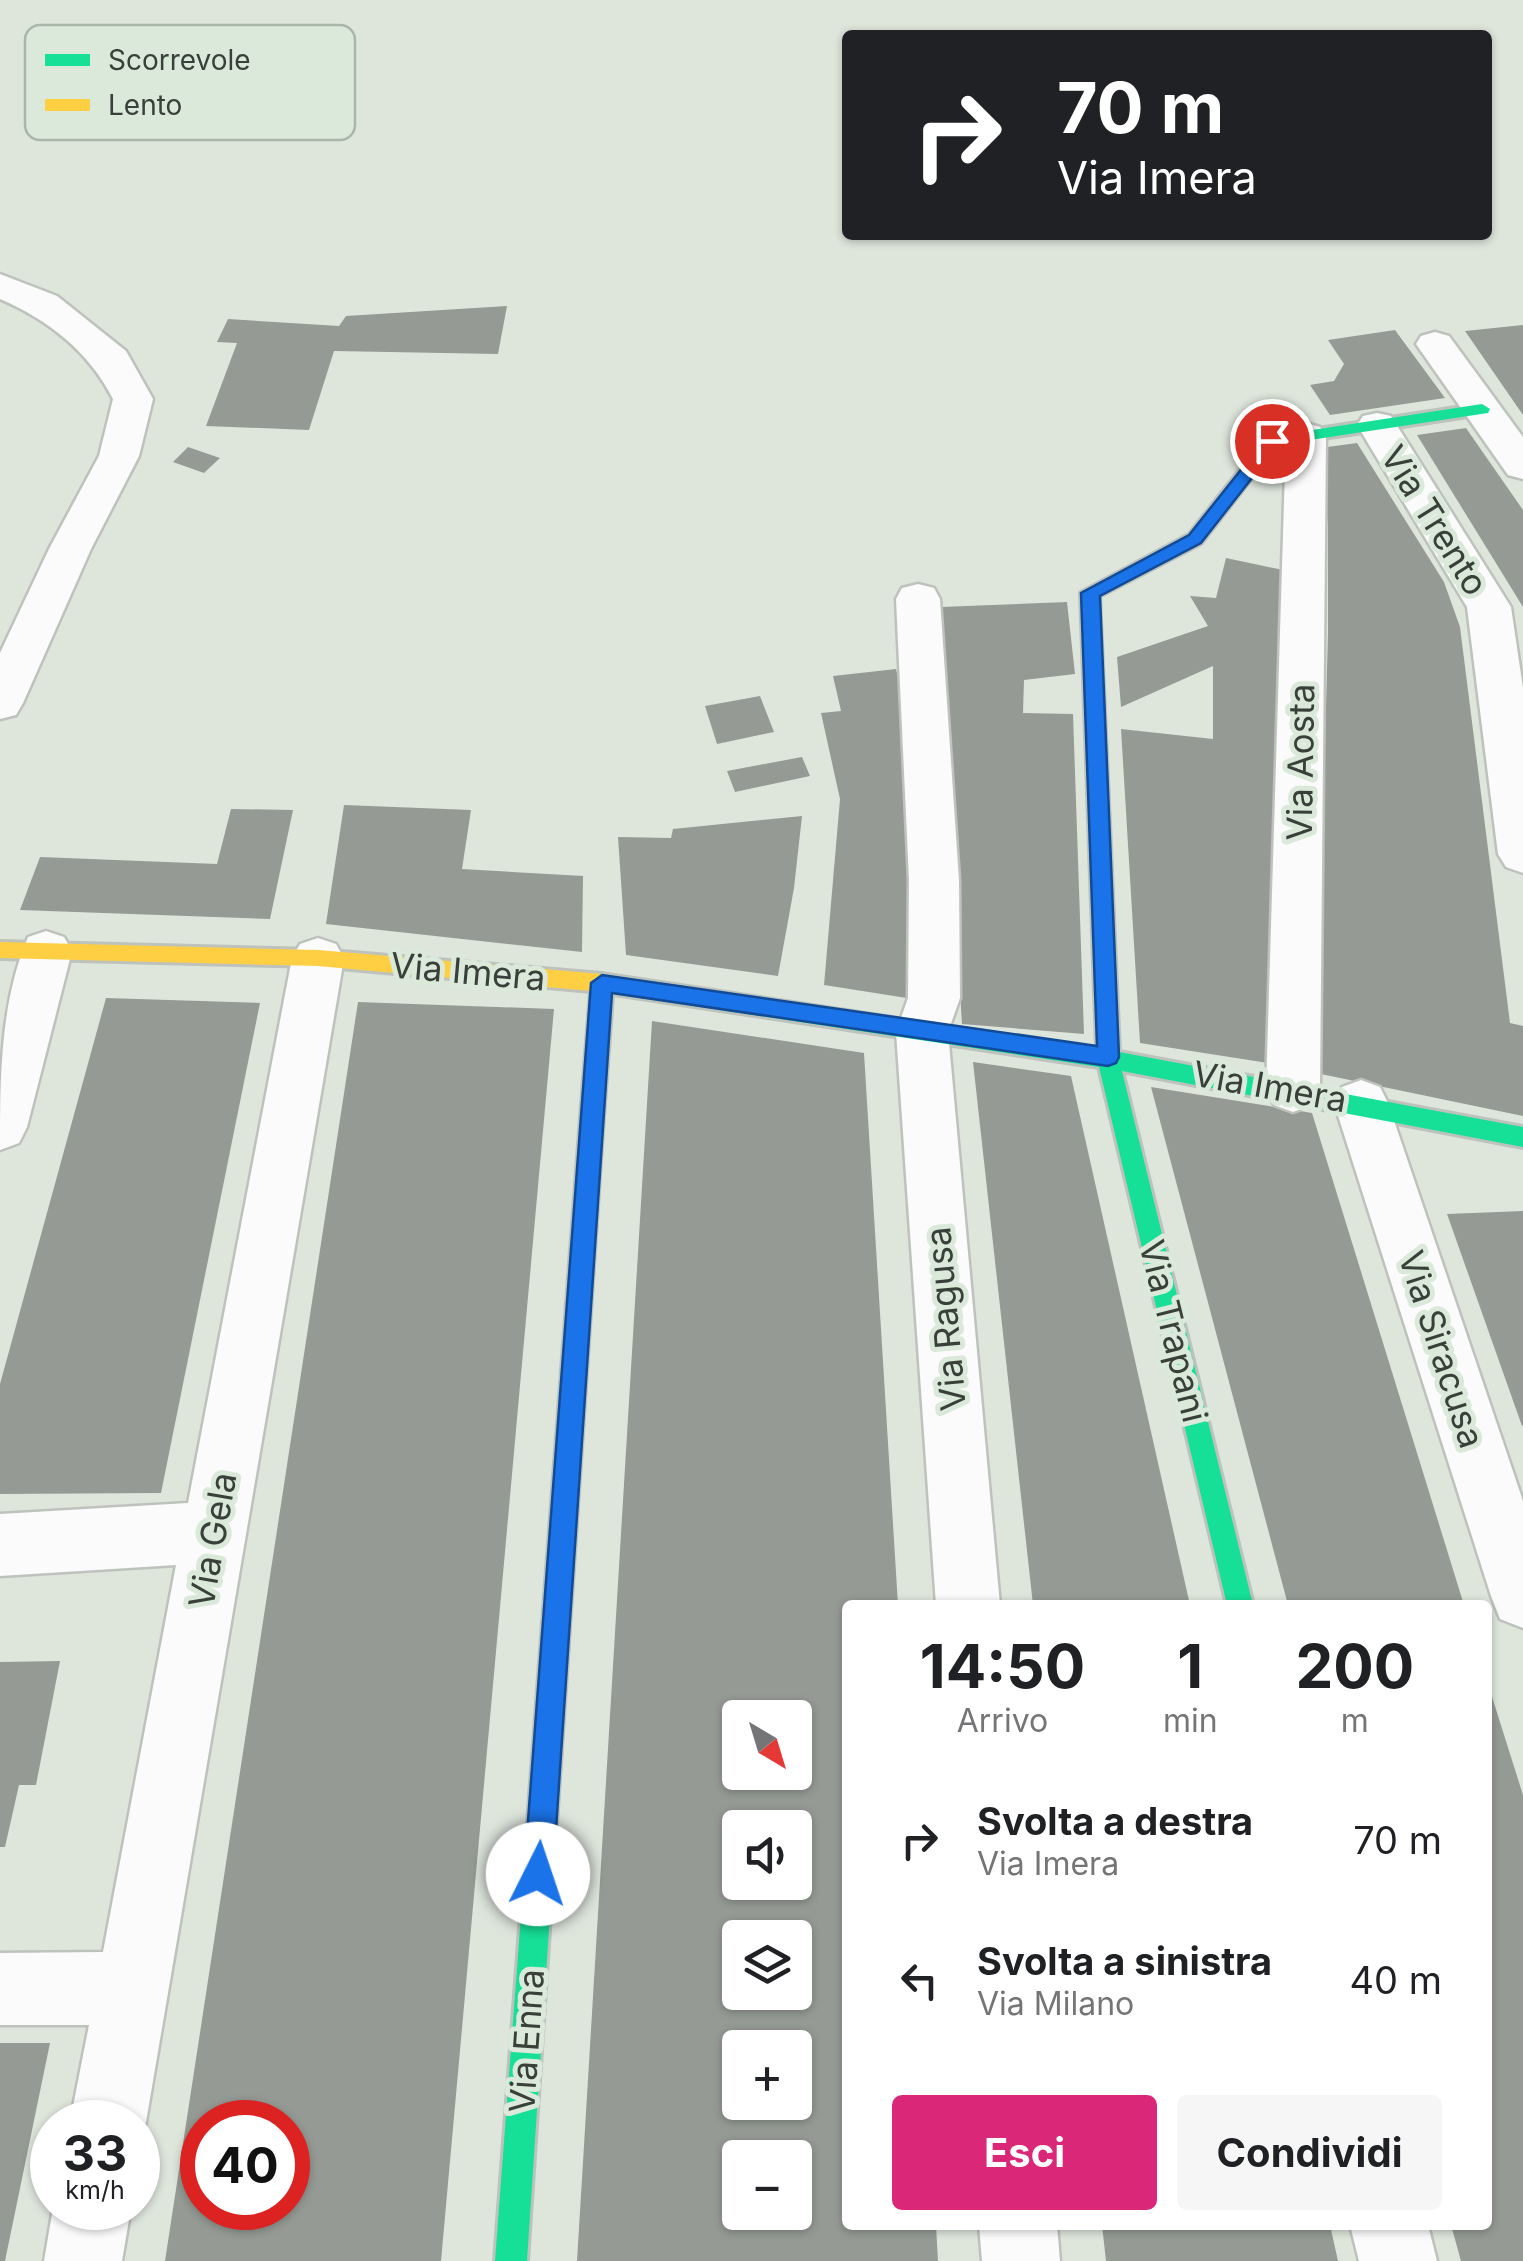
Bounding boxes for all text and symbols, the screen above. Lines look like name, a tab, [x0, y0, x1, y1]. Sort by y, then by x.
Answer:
legend	[25, 25, 355, 140]
text: Scorrevole	[108, 43, 251, 77]
text: 70 m	[1057, 65, 1224, 150]
icon: right	[892, 70, 1022, 200]
text: Lento	[108, 88, 182, 122]
text: Via Imera	[1057, 150, 1257, 205]
pin	[1230, 399, 1315, 484]
icon: arrive	[1245, 414, 1300, 469]
street label: Via Trento	[1373, 437, 1497, 603]
street label: Via Aosta	[1278, 683, 1322, 841]
street label: Via Imera	[389, 943, 547, 999]
street label: Via Imera	[1190, 1052, 1350, 1120]
street label: Via Ragusa	[916, 1225, 974, 1413]
street label: Via Trapani	[1131, 1236, 1217, 1426]
street label: Via Siracusa	[1390, 1245, 1494, 1453]
street label: Via Gela	[179, 1469, 245, 1611]
text: 14:50	[920, 1630, 1085, 1702]
text: 1	[1177, 1630, 1203, 1702]
text: 200	[1295, 1630, 1414, 1702]
north arrow	[722, 1700, 812, 1790]
map controls	[722, 1700, 812, 2230]
text: Arrivo	[957, 1701, 1048, 1740]
text: min	[1163, 1701, 1218, 1740]
text: m	[1341, 1701, 1369, 1740]
text: Svolta a destra	[977, 1798, 1253, 1844]
button: sound	[722, 1810, 812, 1900]
icon: right	[892, 1813, 947, 1868]
text: 70 m	[1353, 1817, 1442, 1863]
position arrow	[486, 1822, 590, 1926]
text: Via Imera	[977, 1844, 1119, 1883]
button: layers	[722, 1920, 812, 2010]
text: Svolta a sinistra	[977, 1938, 1272, 1984]
icon: left	[892, 1953, 947, 2008]
text: 40 m	[1350, 1957, 1442, 2003]
street label: Via Enna	[500, 1968, 552, 2114]
text: Via Milano	[977, 1984, 1134, 2023]
button: +	[722, 2030, 812, 2120]
button: Esci	[892, 2095, 1157, 2210]
button: Condividi	[1177, 2095, 1442, 2210]
speed limit sign: 40	[180, 2100, 310, 2230]
text: 33	[63, 2123, 127, 2183]
button: −	[722, 2140, 812, 2230]
text: km/h	[65, 2175, 125, 2205]

